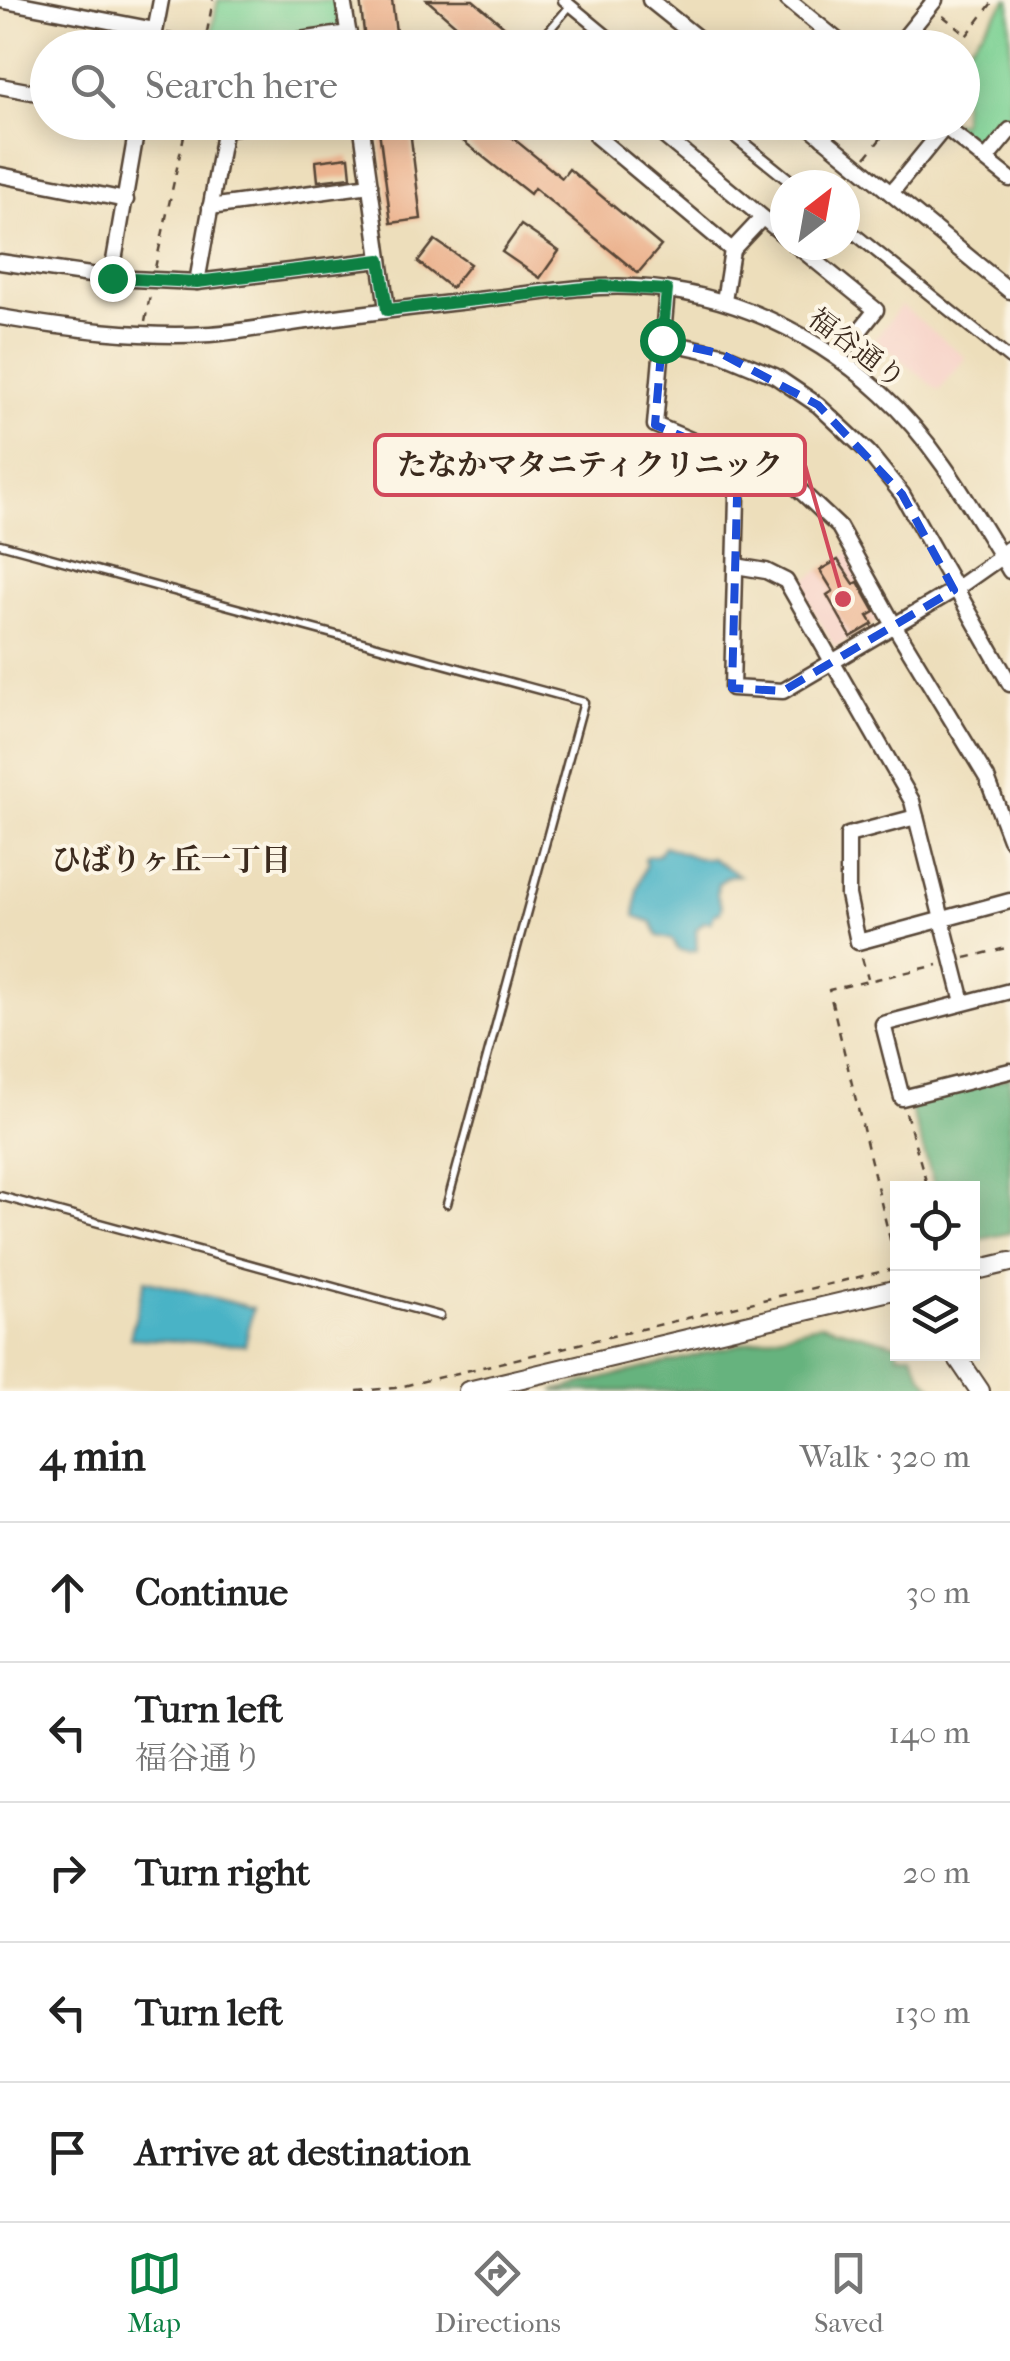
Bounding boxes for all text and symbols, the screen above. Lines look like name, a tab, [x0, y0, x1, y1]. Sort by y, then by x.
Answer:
search box	[30, 30, 980, 140]
icon: search	[65, 58, 120, 113]
text: Search here	[145, 63, 338, 108]
north arrow	[770, 170, 860, 260]
route end	[90, 256, 136, 302]
street label: 福谷通り	[802, 301, 912, 395]
route start	[640, 318, 686, 364]
callout: たなかマタニティクリニック	[375, 435, 805, 495]
text: たなかマタニティクリニック	[397, 448, 783, 483]
district label: ひばりヶ丘一丁目	[51, 843, 291, 878]
map controls	[890, 1181, 980, 1361]
button: locate	[890, 1181, 980, 1271]
button: layers	[890, 1271, 980, 1361]
text: 4 min	[40, 1432, 146, 1481]
text: Walk · 320 m	[800, 1438, 970, 1475]
icon: ahead	[40, 1565, 95, 1620]
text: Continue	[135, 1570, 288, 1615]
text: 30 m	[906, 1574, 970, 1611]
text: Turn left	[135, 1687, 283, 1732]
icon: left	[40, 1705, 95, 1760]
text: 140 m	[889, 1714, 970, 1751]
text: 福谷通り	[135, 1740, 263, 1777]
icon: right	[40, 1845, 95, 1900]
text: Turn right	[135, 1850, 310, 1895]
text: 20 m	[902, 1854, 970, 1891]
icon: left	[40, 1985, 95, 2040]
text: Turn left	[135, 1990, 283, 2035]
text: 130 m	[894, 1994, 970, 2031]
icon: arrive	[40, 2125, 95, 2180]
text: Arrive at destination	[135, 2130, 471, 2175]
tab: Map	[127, 2246, 182, 2339]
tab: Directions	[435, 2246, 561, 2339]
tab: Saved	[814, 2246, 883, 2339]

